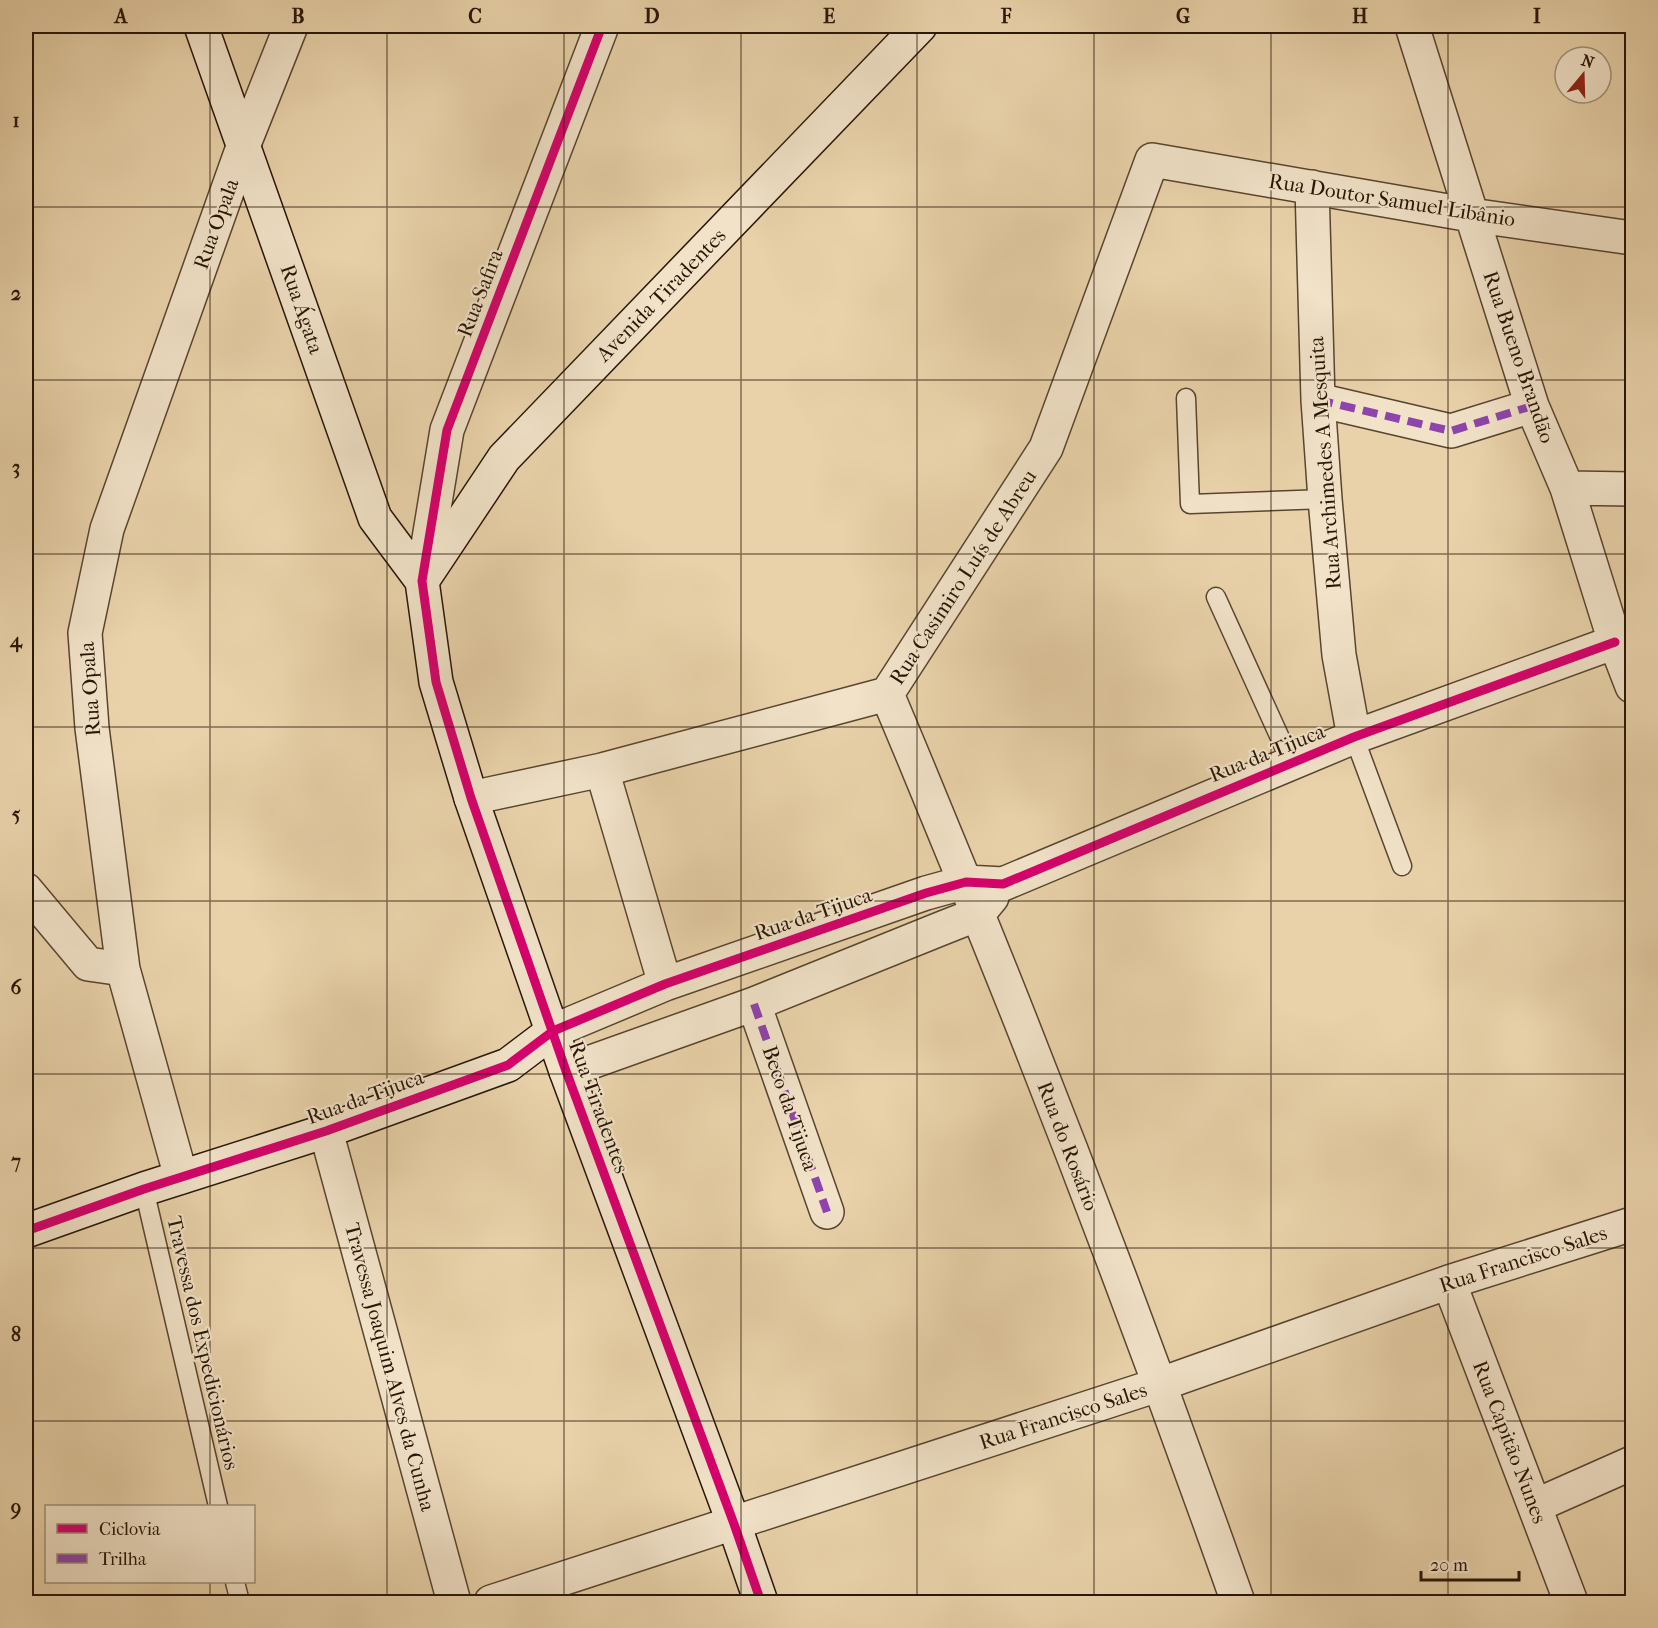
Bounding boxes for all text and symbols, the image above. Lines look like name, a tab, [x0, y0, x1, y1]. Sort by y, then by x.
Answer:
text: A	[113, 5, 129, 28]
text: B	[291, 5, 305, 28]
text: C	[468, 5, 482, 28]
text: D	[644, 5, 660, 28]
text: E	[823, 5, 835, 28]
text: F	[1000, 5, 1012, 28]
text: G	[1176, 5, 1190, 28]
text: H	[1352, 5, 1368, 28]
text: I	[1533, 5, 1541, 28]
north arrow	[1553, 45, 1613, 105]
text: N	[1579, 50, 1597, 73]
text: 1	[12, 109, 20, 132]
street label: Rua Doutor Samuel Libânio	[1267, 169, 1517, 231]
street label: Rua Opala	[189, 175, 244, 273]
street label: Avenida Tiradentes	[591, 223, 731, 367]
street label: Rua Safira	[452, 246, 508, 340]
street label: Rua Ágata	[276, 261, 329, 357]
street label: Rua Bueno Brandão	[1478, 268, 1560, 446]
text: 2	[11, 282, 21, 305]
street label: Rua Archimedes A Mesquita	[1304, 335, 1346, 590]
text: 3	[12, 456, 20, 479]
street label: Rua Casimiro Luís de Abreu	[885, 465, 1042, 689]
text: 4	[9, 629, 23, 653]
street label: Rua Opala	[75, 641, 105, 737]
street label: Rua da Tijuca	[1206, 719, 1329, 787]
text: 5	[12, 803, 21, 826]
street label: Rua da Tijuca	[751, 883, 875, 945]
text: 6	[11, 976, 23, 999]
street label: Rua Tiradentes	[564, 1038, 634, 1177]
street label: Beco da Tijuca	[757, 1043, 823, 1174]
street label: Rua da Tijuca	[303, 1065, 427, 1129]
street label: Rua do Rosário	[1032, 1078, 1104, 1214]
text: 7	[10, 1150, 21, 1173]
street label: Travessa dos Expedicionários	[162, 1214, 244, 1472]
street label: Travessa Joaquim Alves da Cunha	[340, 1220, 440, 1514]
street label: Rua Francisco Sales	[1436, 1220, 1610, 1297]
text: 8	[11, 1323, 21, 1346]
street label: Rua Capitão Nunes	[1468, 1357, 1552, 1527]
street label: Rua Francisco Sales	[976, 1377, 1150, 1454]
text: 9	[10, 1497, 21, 1520]
legend	[45, 1505, 255, 1583]
text: Ciclovia	[99, 1519, 161, 1540]
scale bar	[1421, 1544, 1518, 1582]
text: Trilha	[99, 1549, 147, 1570]
text: 20 m	[1430, 1555, 1468, 1576]

